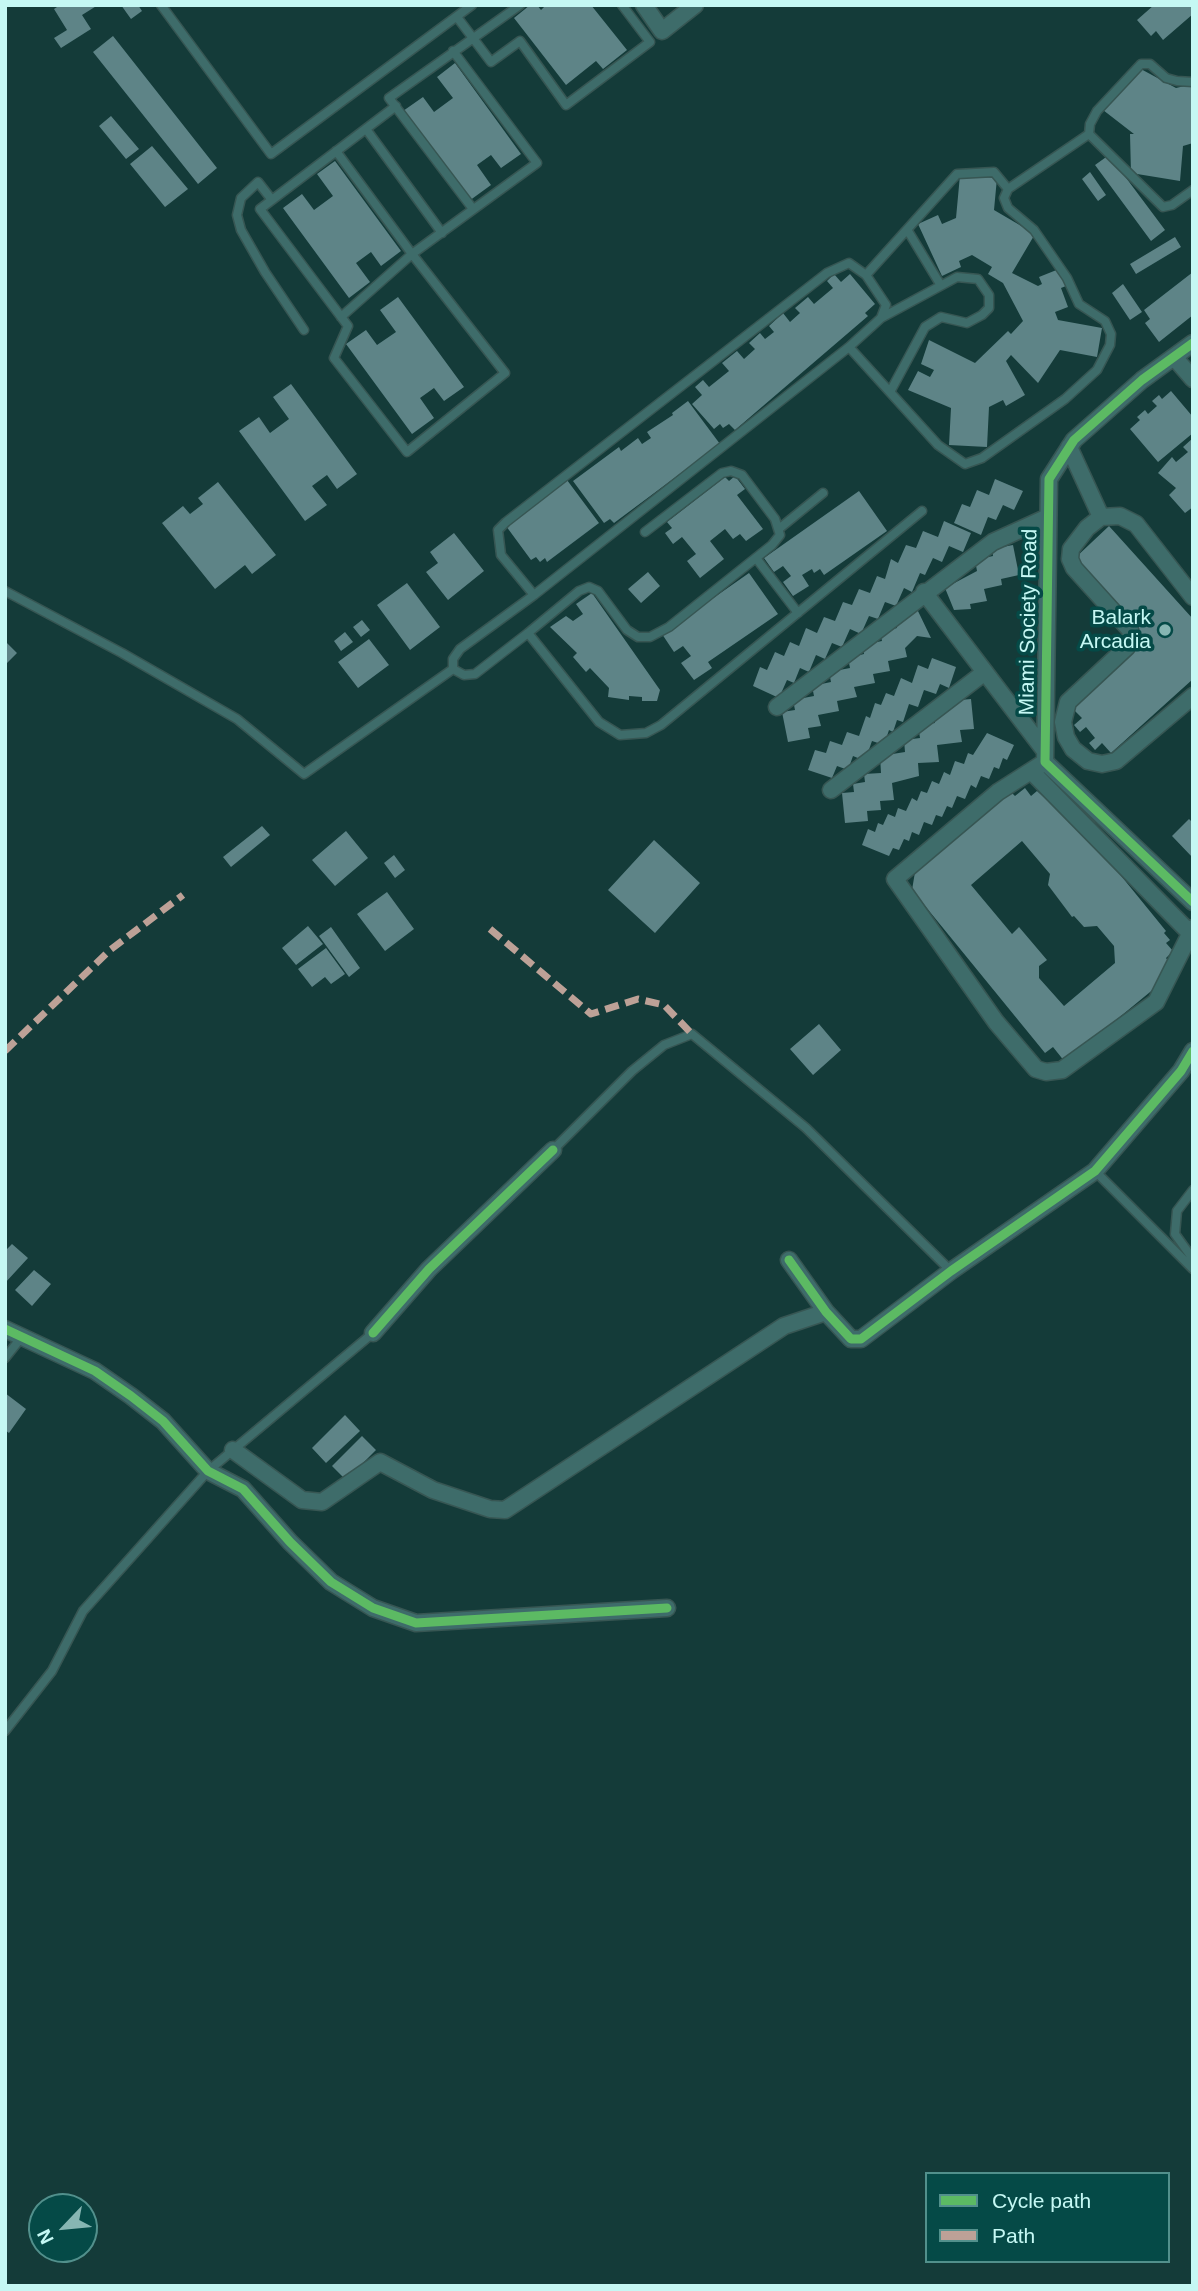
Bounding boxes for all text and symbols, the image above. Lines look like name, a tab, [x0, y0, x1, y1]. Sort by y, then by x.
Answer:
street label: Miami Society Road	[1015, 528, 1043, 716]
place label: Balark Arcadia	[1080, 605, 1151, 655]
marker: Balark Arcadia	[1157, 622, 1173, 638]
legend	[925, 2172, 1170, 2263]
text: Cycle path	[992, 2189, 1091, 2212]
north arrow	[28, 2193, 98, 2263]
text: Path	[992, 2224, 1035, 2247]
text: N	[33, 2226, 58, 2247]

